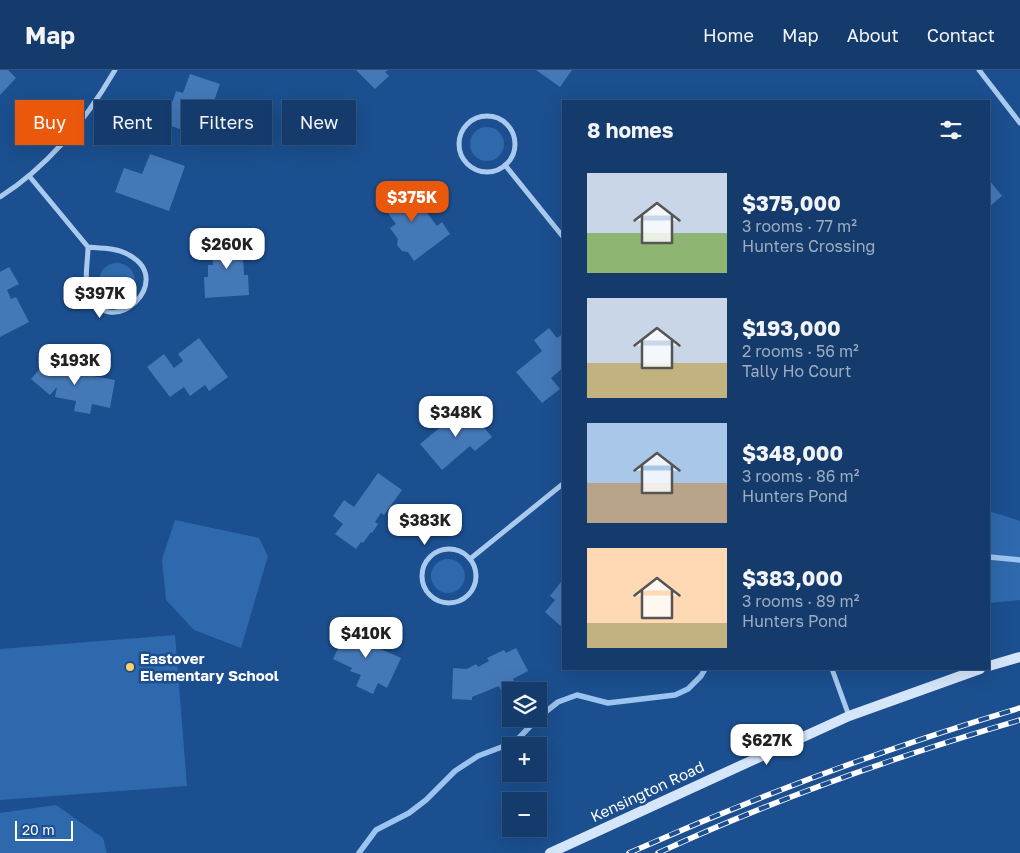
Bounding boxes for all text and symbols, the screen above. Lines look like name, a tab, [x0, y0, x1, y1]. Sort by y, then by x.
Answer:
text: Map	[25, 20, 75, 49]
text: Home	[703, 24, 754, 46]
text: Map	[782, 24, 819, 46]
text: About	[847, 24, 899, 46]
text: Contact	[927, 24, 995, 46]
chip: Buy	[15, 100, 84, 145]
chip: Rent	[94, 100, 171, 145]
chip: Filters	[181, 100, 272, 145]
chip: New	[282, 100, 356, 145]
icon: filters	[937, 116, 965, 144]
text: 8 homes	[587, 117, 674, 143]
pin: $375K	[377, 180, 447, 223]
text: $375K	[387, 187, 437, 207]
text: $375,000	[742, 190, 841, 216]
icon: home	[627, 193, 687, 253]
text: 3 rooms · 77 m²	[742, 216, 857, 236]
pin: $260K	[192, 228, 262, 270]
text: $260K	[201, 234, 253, 254]
text: Hunters Crossing	[742, 236, 875, 256]
pin: $397K	[65, 276, 135, 319]
text: $397K	[75, 283, 125, 303]
text: $193,000	[742, 315, 841, 341]
icon: home	[627, 318, 687, 378]
text: 2 rooms · 56 m²	[742, 341, 859, 361]
pin: $193K	[40, 344, 110, 386]
text: $193K	[50, 350, 100, 370]
text: Tally Ho Court	[742, 361, 851, 381]
pin: $348K	[421, 396, 491, 438]
text: $348K	[430, 402, 482, 422]
text: $348,000	[742, 440, 843, 466]
icon: home	[627, 443, 687, 503]
text: 3 rooms · 86 m²	[742, 466, 859, 486]
text: Hunters Pond	[742, 486, 848, 506]
pin: $383K	[390, 504, 460, 546]
text: $383K	[399, 510, 451, 530]
text: $383,000	[742, 565, 843, 591]
icon: home	[627, 568, 687, 628]
text: 3 rooms · 89 m²	[742, 591, 859, 611]
text: Hunters Pond	[742, 611, 848, 631]
pin: $410K	[331, 616, 401, 659]
text: $410K	[341, 623, 391, 643]
place label: Eastover Elementary School	[140, 649, 279, 684]
marker: Eastover Elementary School	[124, 661, 136, 673]
map controls	[502, 682, 547, 837]
button: layers	[502, 682, 547, 727]
pin: $627K	[732, 724, 802, 766]
text: $627K	[742, 730, 792, 750]
button: +	[502, 737, 547, 782]
street label: Kensington Road	[587, 757, 707, 825]
button: −	[502, 792, 547, 837]
scale bar	[15, 818, 72, 841]
text: 20 m	[22, 821, 55, 838]

